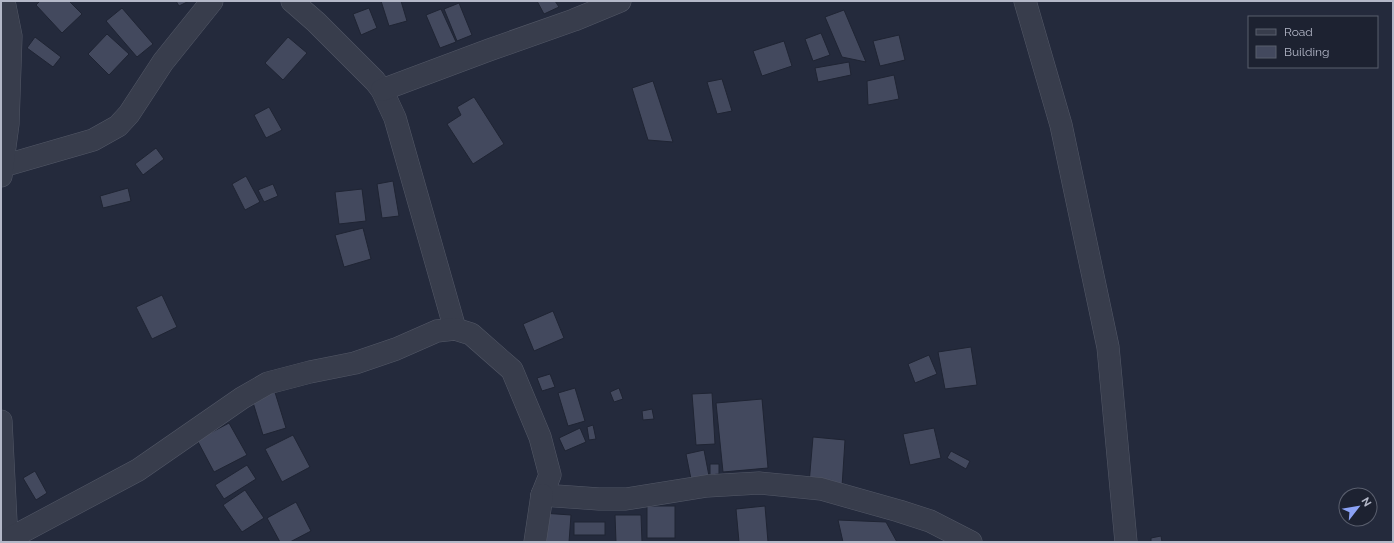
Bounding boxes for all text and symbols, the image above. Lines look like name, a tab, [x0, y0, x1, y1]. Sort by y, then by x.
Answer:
legend	[1248, 16, 1378, 68]
text: Road	[1284, 25, 1313, 39]
text: Building	[1284, 45, 1330, 59]
north arrow	[1338, 487, 1378, 527]
text: N	[1358, 495, 1374, 509]

